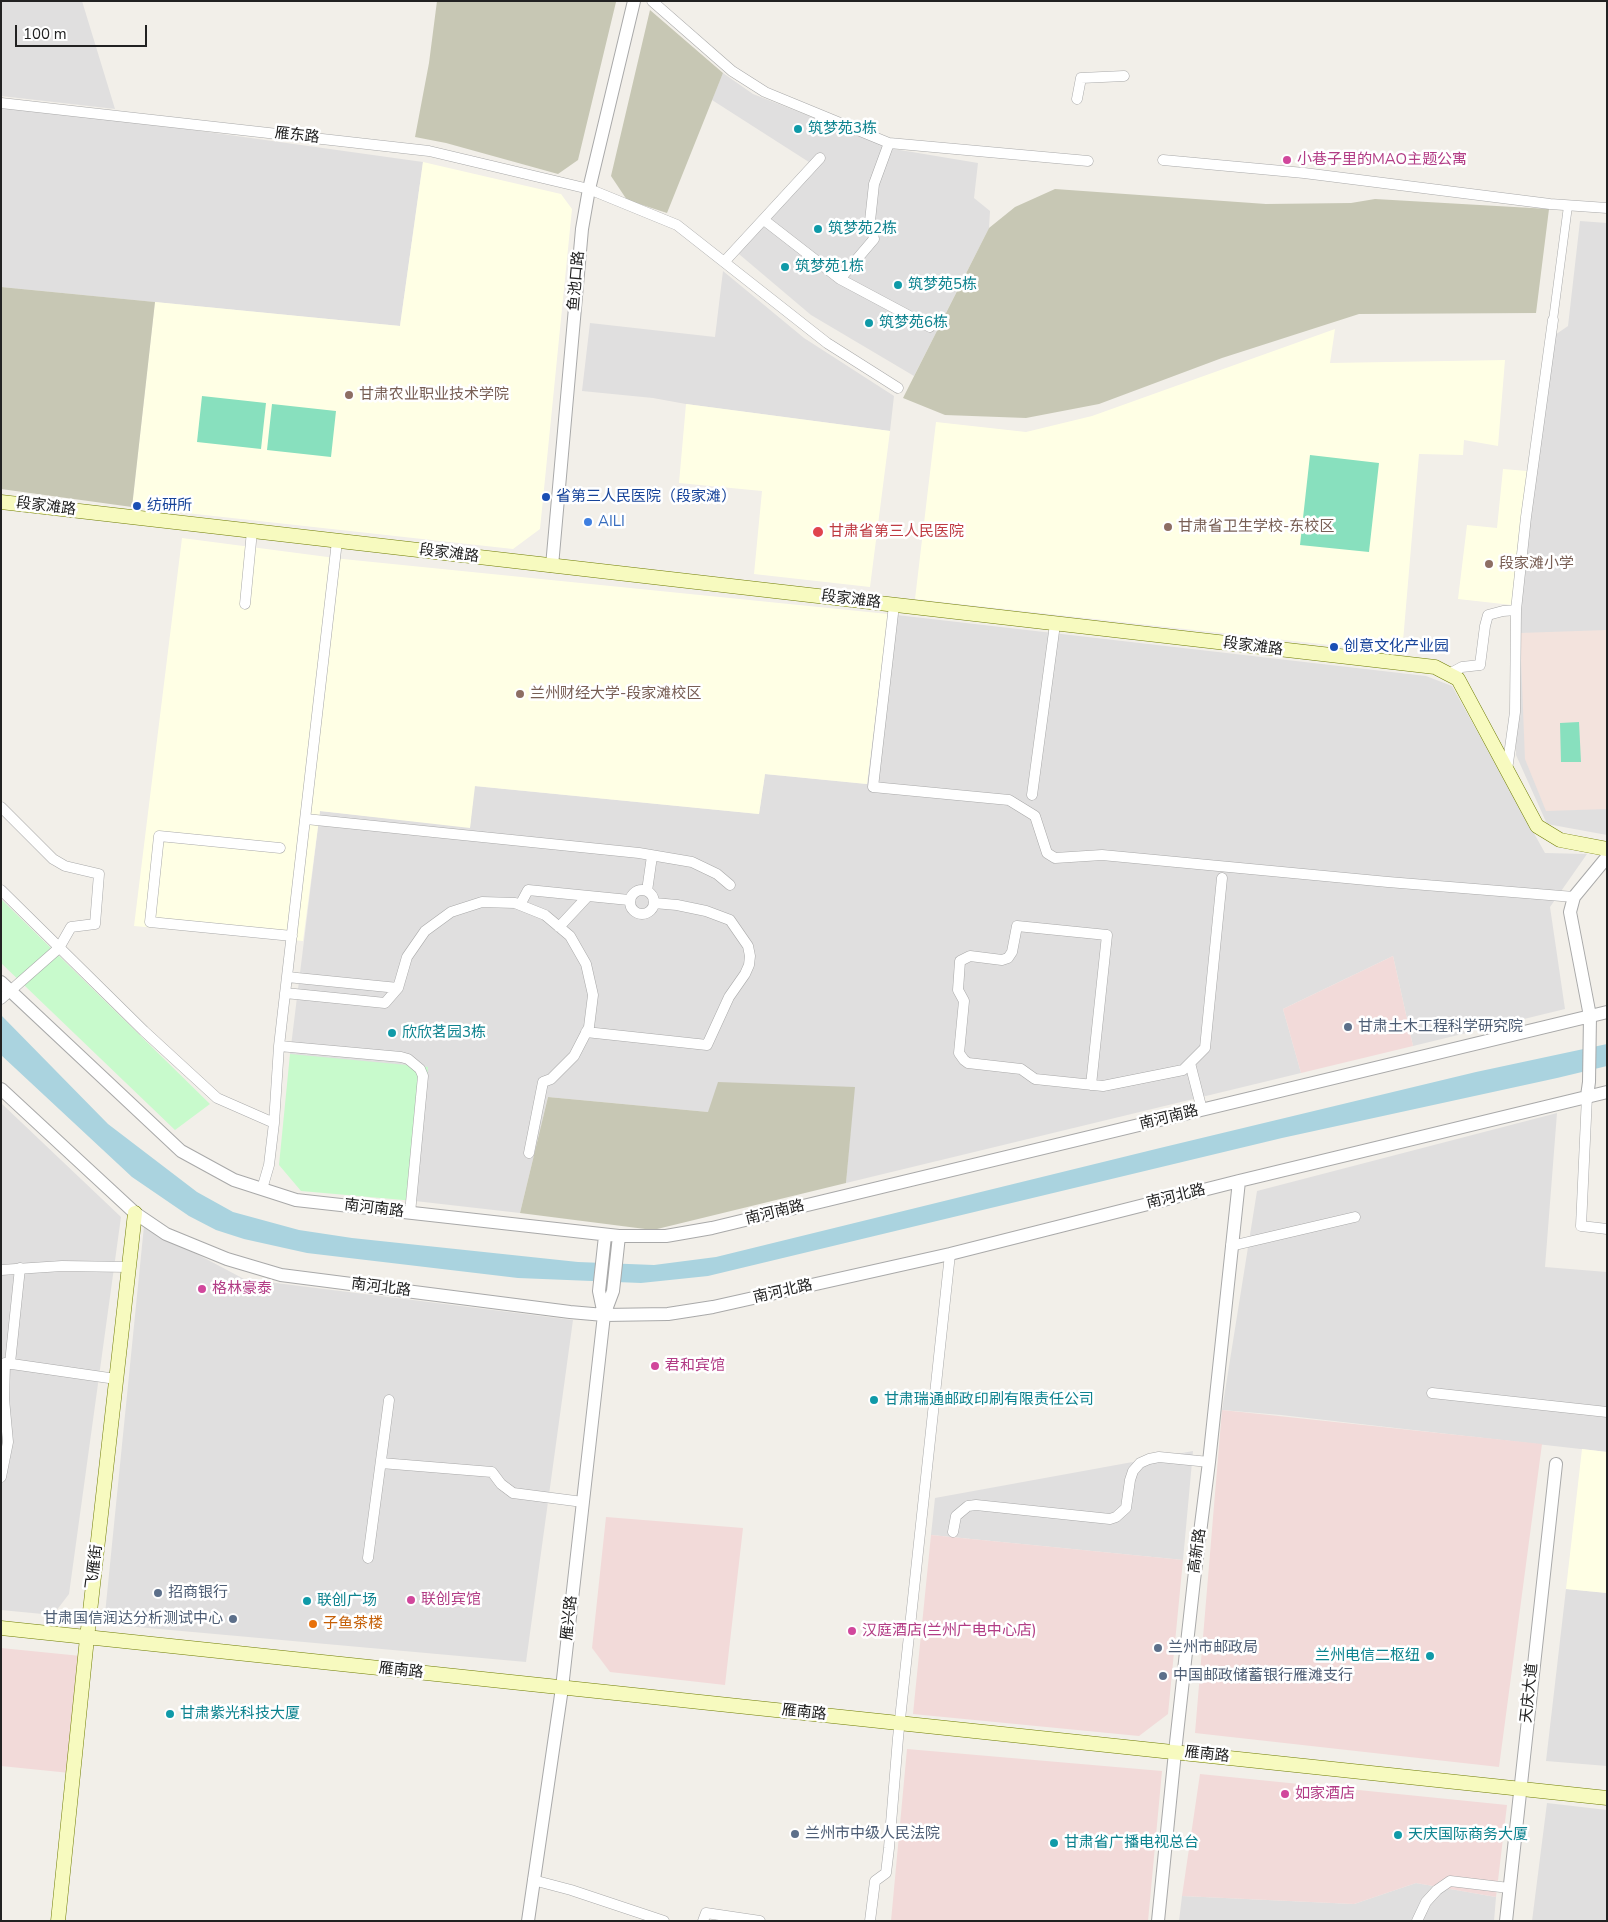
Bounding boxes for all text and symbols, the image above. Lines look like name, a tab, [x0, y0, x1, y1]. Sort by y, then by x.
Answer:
scale bar	[18, 15, 150, 47]
text: 100 m	[23, 24, 67, 44]
place label: 筑梦苑3栋	[808, 120, 877, 138]
marker: 筑梦苑3栋	[792, 123, 804, 135]
street label: 雁东路	[274, 125, 320, 147]
place label: 小巷子里的MAO主题公寓	[1297, 151, 1467, 169]
marker: 小巷子里的MAO主题公寓	[1281, 154, 1293, 166]
place label: 筑梦苑2栋	[828, 220, 897, 238]
marker: 筑梦苑2栋	[812, 223, 824, 235]
street label: 鱼池口路	[565, 250, 589, 312]
place label: 筑梦苑1栋	[795, 258, 864, 276]
marker: 筑梦苑1栋	[779, 261, 791, 273]
place label: 筑梦苑5栋	[908, 276, 977, 294]
marker: 筑梦苑5栋	[892, 279, 904, 291]
place label: 筑梦苑6栋	[879, 314, 948, 332]
marker: 筑梦苑6栋	[863, 317, 875, 329]
place label: 甘肃农业职业技术学院	[359, 386, 509, 404]
marker: 甘肃农业职业技术学院	[343, 389, 355, 401]
place label: 省第三人民医院（段家滩）	[556, 488, 736, 506]
marker: 省第三人民医院（段家滩）	[540, 491, 552, 503]
street label: 段家滩路	[15, 494, 77, 520]
place label: 纺研所	[147, 497, 192, 515]
marker: 纺研所	[131, 500, 143, 512]
place label: AILI	[598, 513, 625, 531]
marker: AILI	[582, 516, 594, 528]
place label: 甘肃省卫生学校-东校区	[1178, 518, 1334, 536]
marker: 甘肃省卫生学校-东校区	[1162, 521, 1174, 533]
place label: 甘肃省第三人民医院	[829, 523, 964, 541]
marker: 甘肃省第三人民医院	[811, 525, 825, 539]
street label: 段家滩路	[418, 541, 480, 567]
place label: 段家滩小学	[1499, 555, 1574, 573]
marker: 段家滩小学	[1483, 558, 1495, 570]
street label: 段家滩路	[820, 587, 882, 613]
street label: 段家滩路	[1222, 634, 1284, 660]
place label: 创意文化产业园	[1344, 638, 1449, 656]
marker: 创意文化产业园	[1328, 641, 1340, 653]
place label: 兰州财经大学-段家滩校区	[530, 685, 701, 703]
marker: 兰州财经大学-段家滩校区	[514, 688, 526, 700]
place label: 甘肃土木工程科学研究院	[1358, 1018, 1523, 1036]
marker: 甘肃土木工程科学研究院	[1342, 1021, 1354, 1033]
place label: 欣欣茗园3栋	[402, 1024, 486, 1042]
marker: 欣欣茗园3栋	[386, 1027, 398, 1039]
street label: 南河南路	[1138, 1102, 1200, 1134]
street label: 南河北路	[1145, 1181, 1207, 1213]
street label: 南河南路	[343, 1196, 405, 1222]
street label: 南河南路	[744, 1197, 806, 1229]
street label: 南河北路	[350, 1275, 412, 1301]
street label: 南河北路	[752, 1276, 814, 1308]
place label: 格林豪泰	[212, 1280, 272, 1298]
marker: 格林豪泰	[196, 1283, 208, 1295]
place label: 君和宾馆	[665, 1357, 725, 1375]
marker: 君和宾馆	[649, 1360, 661, 1372]
place label: 甘肃瑞通邮政印刷有限责任公司	[884, 1391, 1094, 1409]
marker: 甘肃瑞通邮政印刷有限责任公司	[868, 1394, 880, 1406]
street label: 高新路	[1186, 1527, 1210, 1575]
street label: 飞雁街	[83, 1544, 107, 1590]
place label: 招商银行	[168, 1584, 228, 1602]
marker: 招商银行	[152, 1587, 164, 1599]
place label: 联创宾馆	[421, 1591, 481, 1609]
place label: 联创广场	[317, 1592, 377, 1610]
marker: 联创宾馆	[405, 1594, 417, 1606]
marker: 联创广场	[301, 1595, 313, 1607]
street label: 雁兴路	[559, 1595, 581, 1641]
place label: 甘肃国信润达分析测试中心	[43, 1610, 223, 1628]
marker: 甘肃国信润达分析测试中心	[227, 1613, 239, 1625]
place label: 子鱼茶楼	[323, 1615, 383, 1633]
marker: 子鱼茶楼	[307, 1618, 319, 1630]
place label: 汉庭酒店(兰州广电中心店)	[862, 1622, 1037, 1640]
marker: 汉庭酒店(兰州广电中心店)	[846, 1625, 858, 1637]
place label: 兰州市邮政局	[1168, 1639, 1258, 1657]
marker: 兰州市邮政局	[1152, 1642, 1164, 1654]
place label: 兰州电信二枢纽	[1315, 1647, 1420, 1665]
marker: 兰州电信二枢纽	[1424, 1650, 1436, 1662]
street label: 雁南路	[378, 1660, 424, 1682]
street label: 天庆大道	[1518, 1662, 1542, 1724]
place label: 中国邮政储蓄银行雁滩支行	[1173, 1667, 1353, 1685]
marker: 中国邮政储蓄银行雁滩支行	[1157, 1670, 1169, 1682]
street label: 雁南路	[781, 1702, 827, 1724]
place label: 甘肃紫光科技大厦	[180, 1705, 300, 1723]
marker: 甘肃紫光科技大厦	[164, 1708, 176, 1720]
street label: 雁南路	[1184, 1744, 1230, 1766]
place label: 如家酒店	[1295, 1785, 1355, 1803]
marker: 如家酒店	[1279, 1788, 1291, 1800]
place label: 兰州市中级人民法院	[805, 1825, 940, 1843]
place label: 天庆国际商务大厦	[1408, 1826, 1528, 1844]
marker: 兰州市中级人民法院	[789, 1828, 801, 1840]
marker: 天庆国际商务大厦	[1392, 1829, 1404, 1841]
place label: 甘肃省广播电视总台	[1064, 1834, 1199, 1852]
marker: 甘肃省广播电视总台	[1048, 1837, 1060, 1849]

